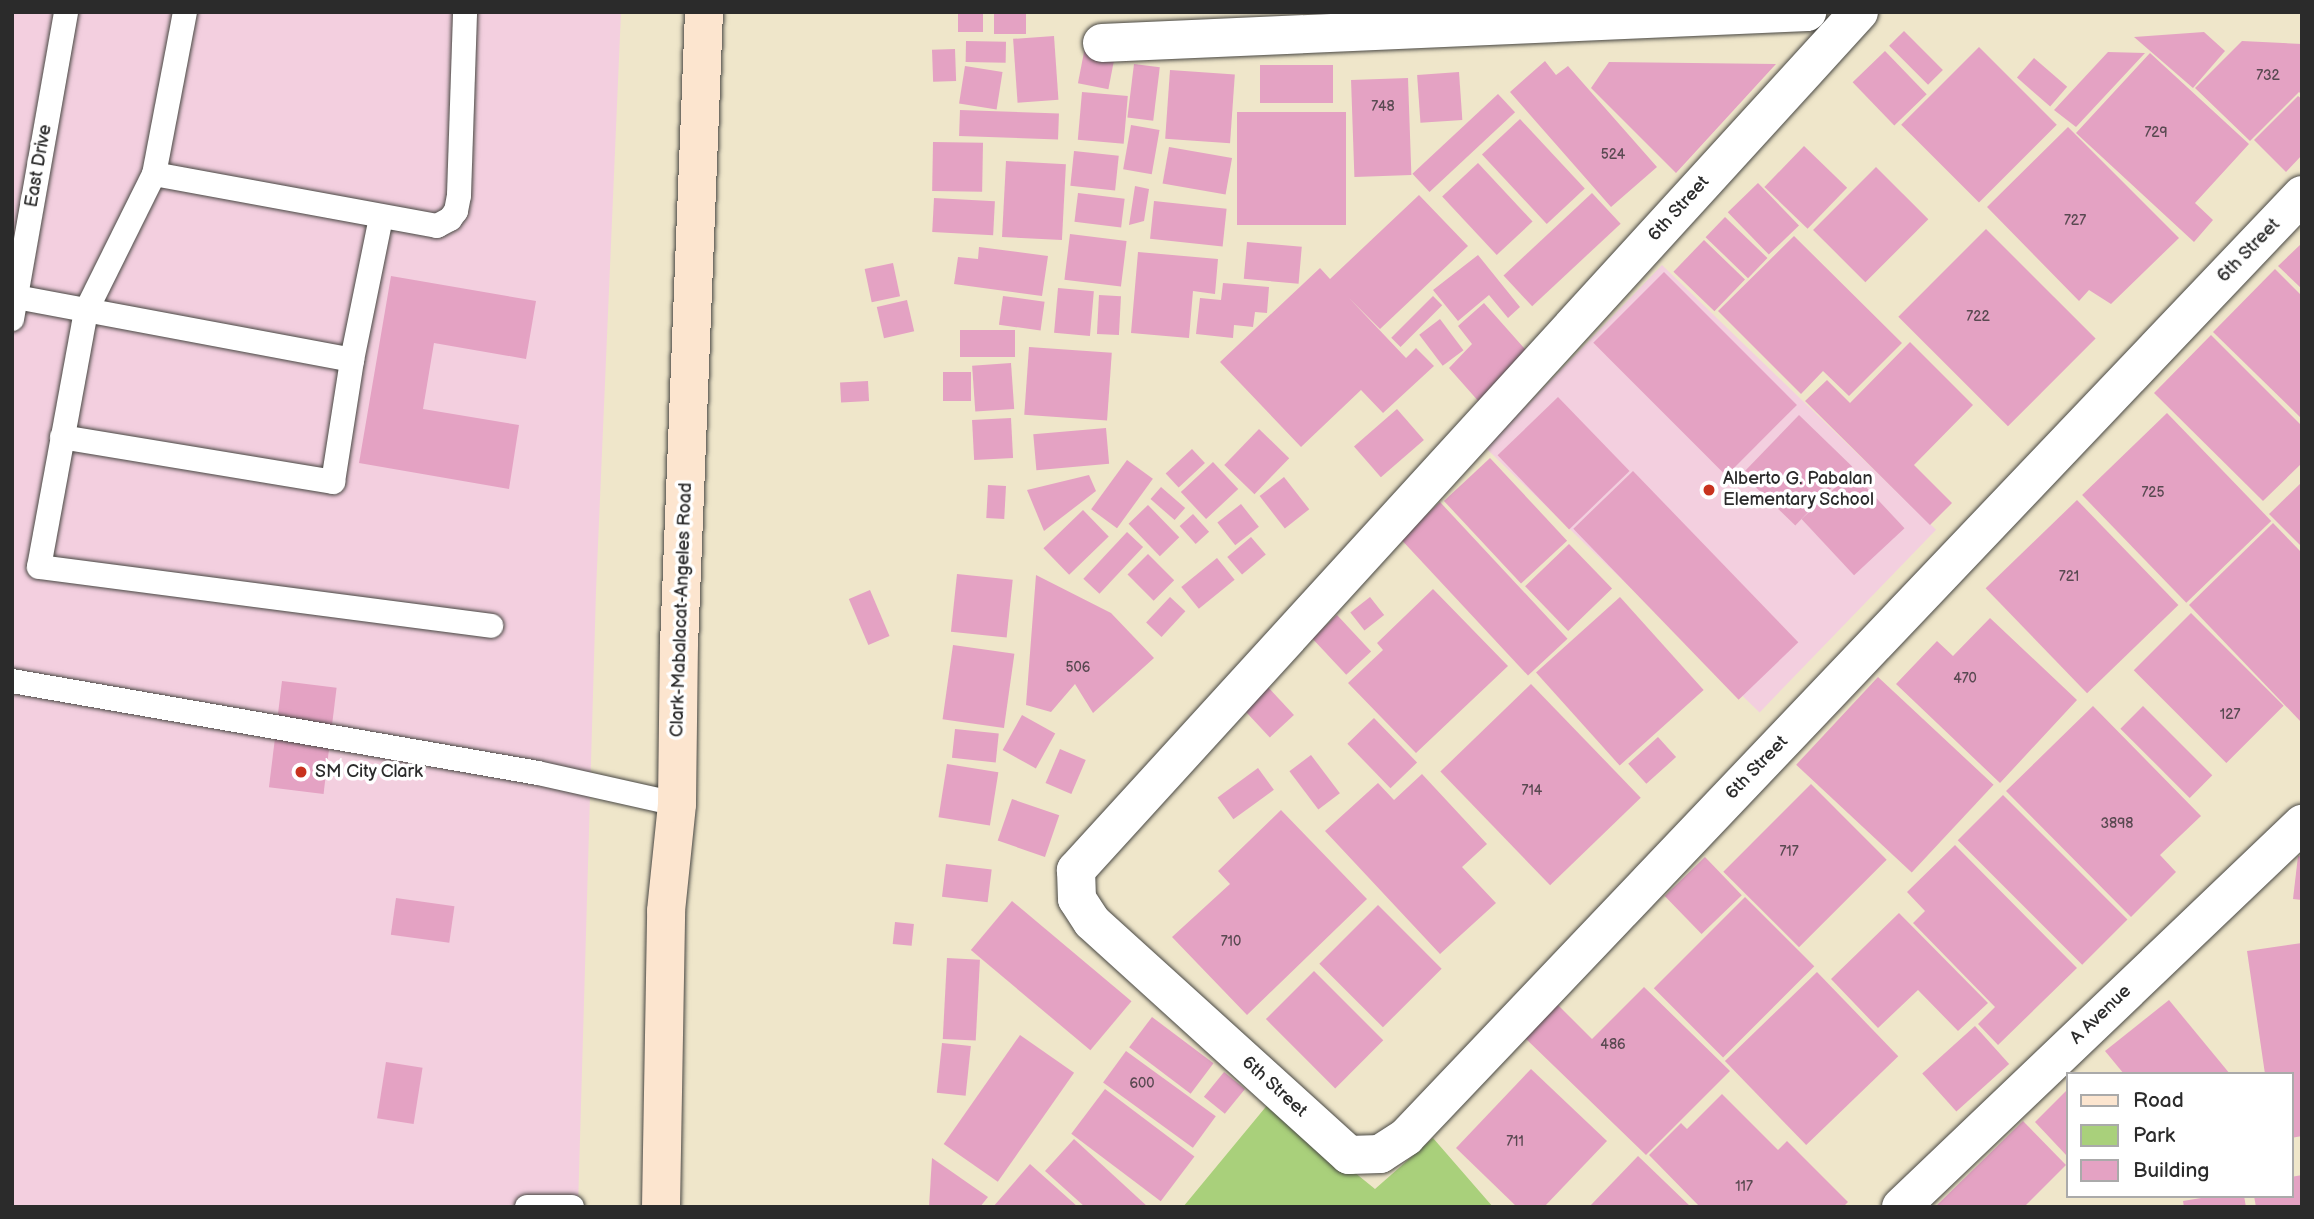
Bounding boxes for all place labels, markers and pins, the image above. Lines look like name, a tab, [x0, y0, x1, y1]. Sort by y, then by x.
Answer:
place label: Alberto G. Pabalan Elementary School	[1723, 469, 1876, 512]
marker: Alberto G. Pabalan Elementary School	[1701, 482, 1717, 498]
place label: SM City Clark	[315, 761, 424, 783]
marker: SM City Clark	[293, 764, 309, 780]

